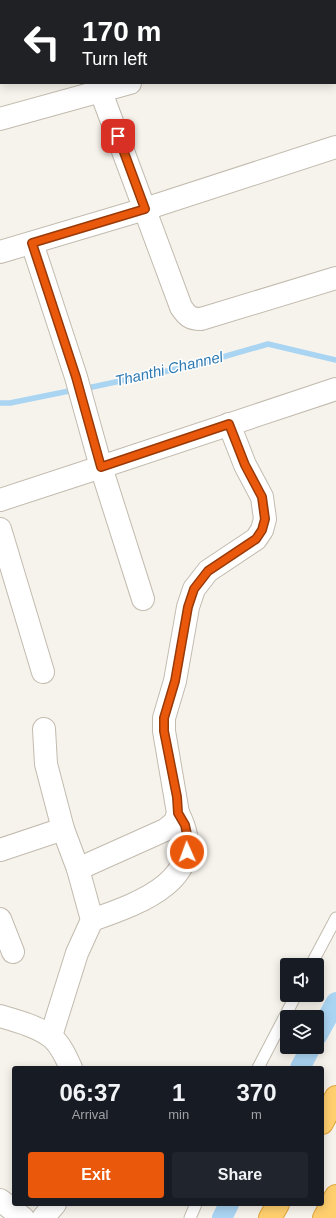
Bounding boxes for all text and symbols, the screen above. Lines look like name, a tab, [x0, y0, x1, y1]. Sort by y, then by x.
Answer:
icon: left	[16, 16, 68, 68]
text: 170 m	[82, 16, 161, 47]
text: Turn left	[82, 49, 147, 69]
pin	[101, 119, 135, 153]
icon: arrive	[107, 125, 129, 147]
water label: Thanthi Channel	[113, 348, 225, 389]
position arrow	[166, 831, 208, 873]
map controls	[280, 958, 324, 1054]
button: sound	[280, 958, 324, 1002]
button: layers	[280, 1010, 324, 1054]
text: 06:37	[59, 1079, 121, 1106]
text: 1	[172, 1079, 185, 1106]
text: 370	[237, 1079, 277, 1106]
text: Arrival	[72, 1107, 109, 1122]
text: min	[168, 1107, 189, 1122]
text: m	[251, 1107, 262, 1122]
button: Exit	[28, 1152, 164, 1198]
button: Share	[172, 1152, 308, 1198]

